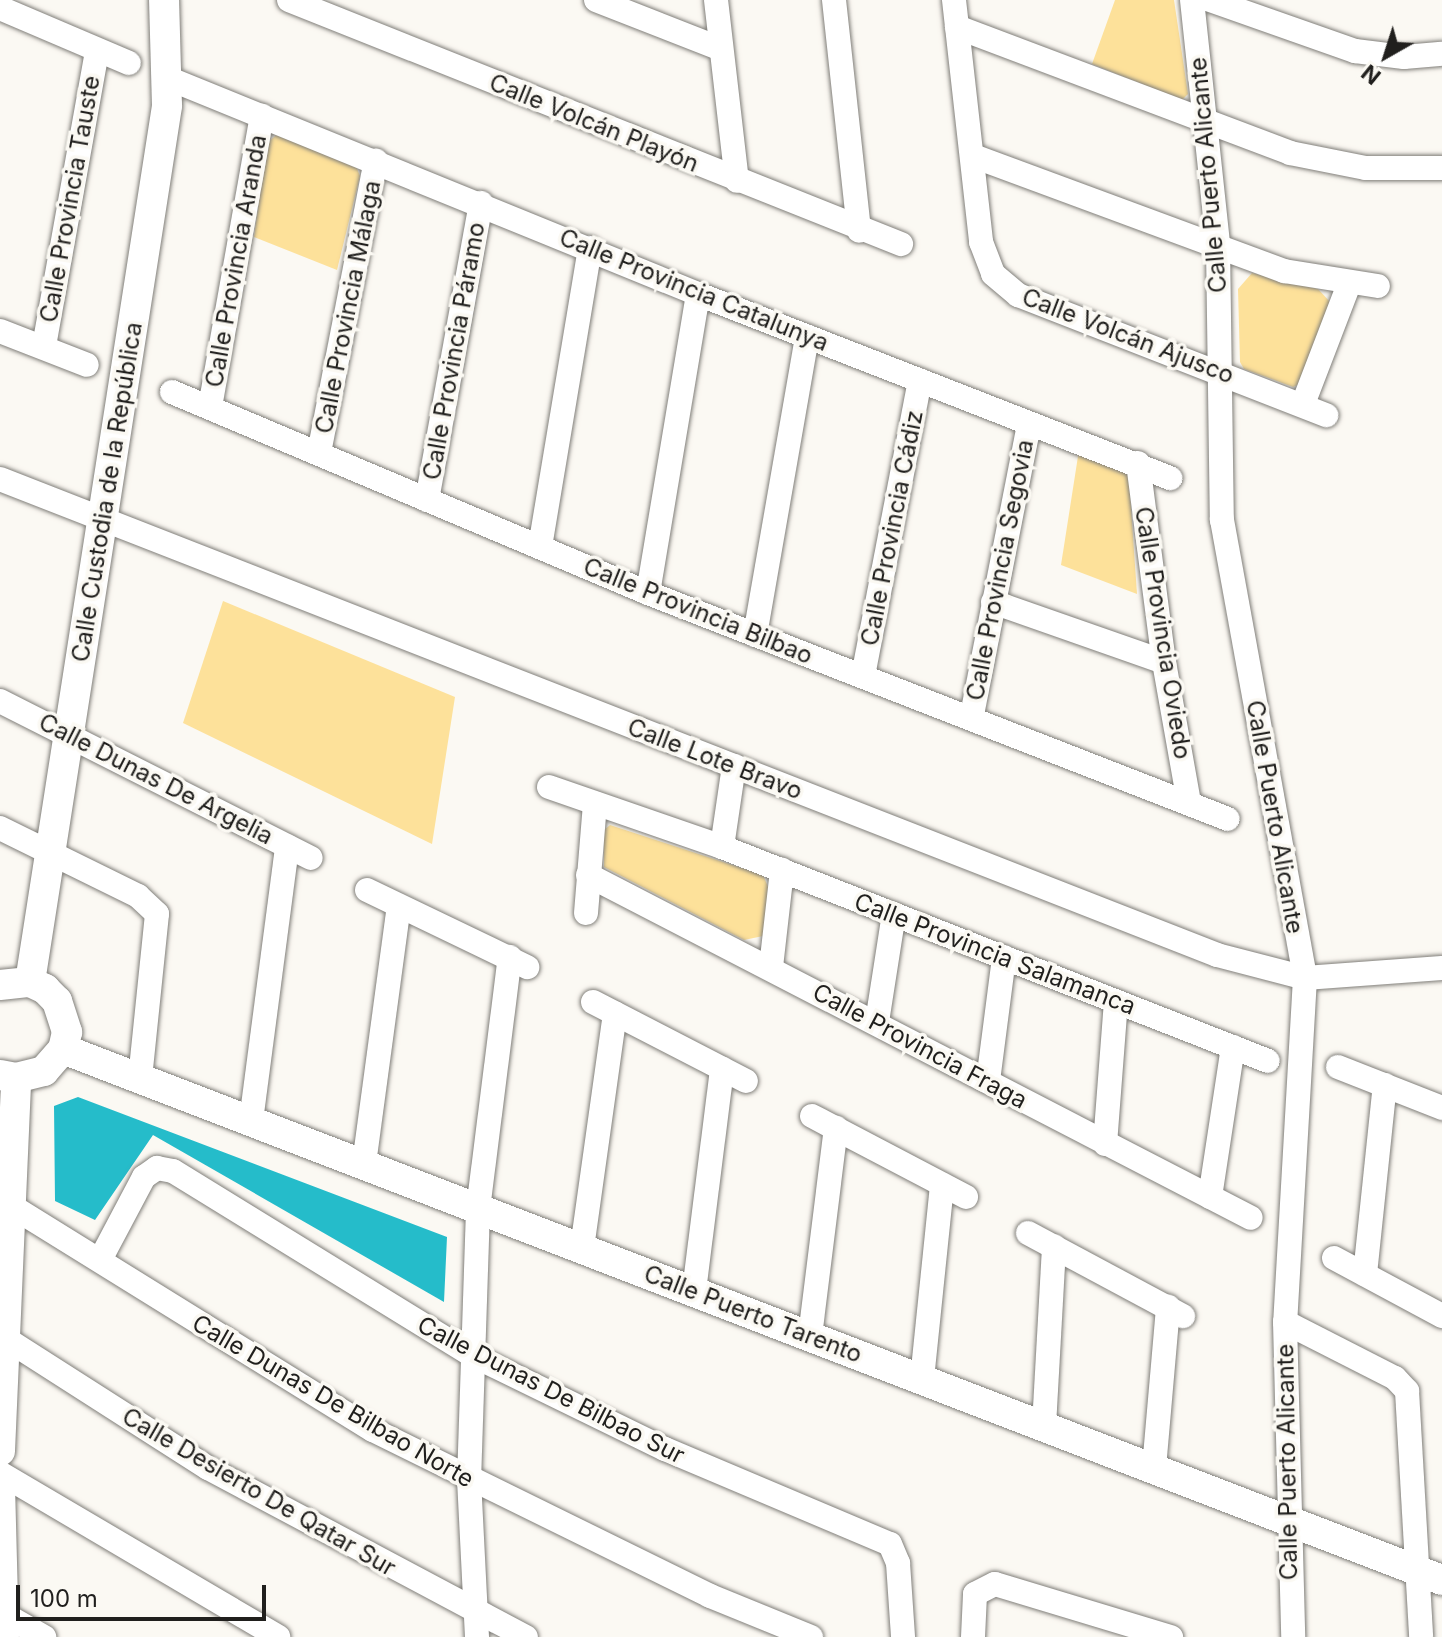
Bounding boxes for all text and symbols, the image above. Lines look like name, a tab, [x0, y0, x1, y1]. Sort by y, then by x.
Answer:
north arrow	[1346, 16, 1426, 96]
street label: Calle Puerto Alicante	[1183, 56, 1233, 294]
text: N	[1356, 59, 1386, 90]
street label: Calle Volcán Playón	[485, 68, 703, 178]
street label: Calle Provincia Tauste	[34, 73, 106, 325]
street label: Calle Provincia Aranda	[200, 132, 272, 390]
street label: Calle Provincia Málaga	[309, 178, 387, 436]
street label: Calle Provincia Páramo	[417, 220, 491, 482]
street label: Calle Provincia Catalunya	[555, 223, 833, 357]
street label: Calle Volcán Ajusco	[1018, 282, 1238, 390]
street label: Calle Custodia de la República	[66, 320, 148, 664]
street label: Calle Provincia Cádiz	[855, 408, 929, 648]
street label: Calle Provincia Segovia	[961, 437, 1039, 703]
street label: Calle Provincia Oviedo	[1129, 505, 1197, 761]
street label: Calle Provincia Bilbao	[579, 552, 817, 670]
street label: Calle Puerto Alicante	[1240, 698, 1310, 936]
street label: Calle Dunas De Argelia	[34, 707, 278, 851]
street label: Calle Lote Bravo	[623, 712, 807, 806]
street label: Calle Provincia Salamanca	[850, 887, 1140, 1021]
street label: Calle Provincia Fraga	[808, 977, 1032, 1115]
street label: Calle Puerto Tarento	[640, 1259, 866, 1369]
street label: Calle Dunas De Bilbao Norte	[187, 1308, 479, 1494]
street label: Calle Dunas De Bilbao Sur	[413, 1310, 689, 1470]
street label: Calle Puerto Alicante	[1271, 1344, 1303, 1580]
street label: Calle Desierto De Qatar Sur	[117, 1402, 401, 1582]
scale bar	[20, 1569, 270, 1619]
text: 100 m	[30, 1584, 98, 1613]

